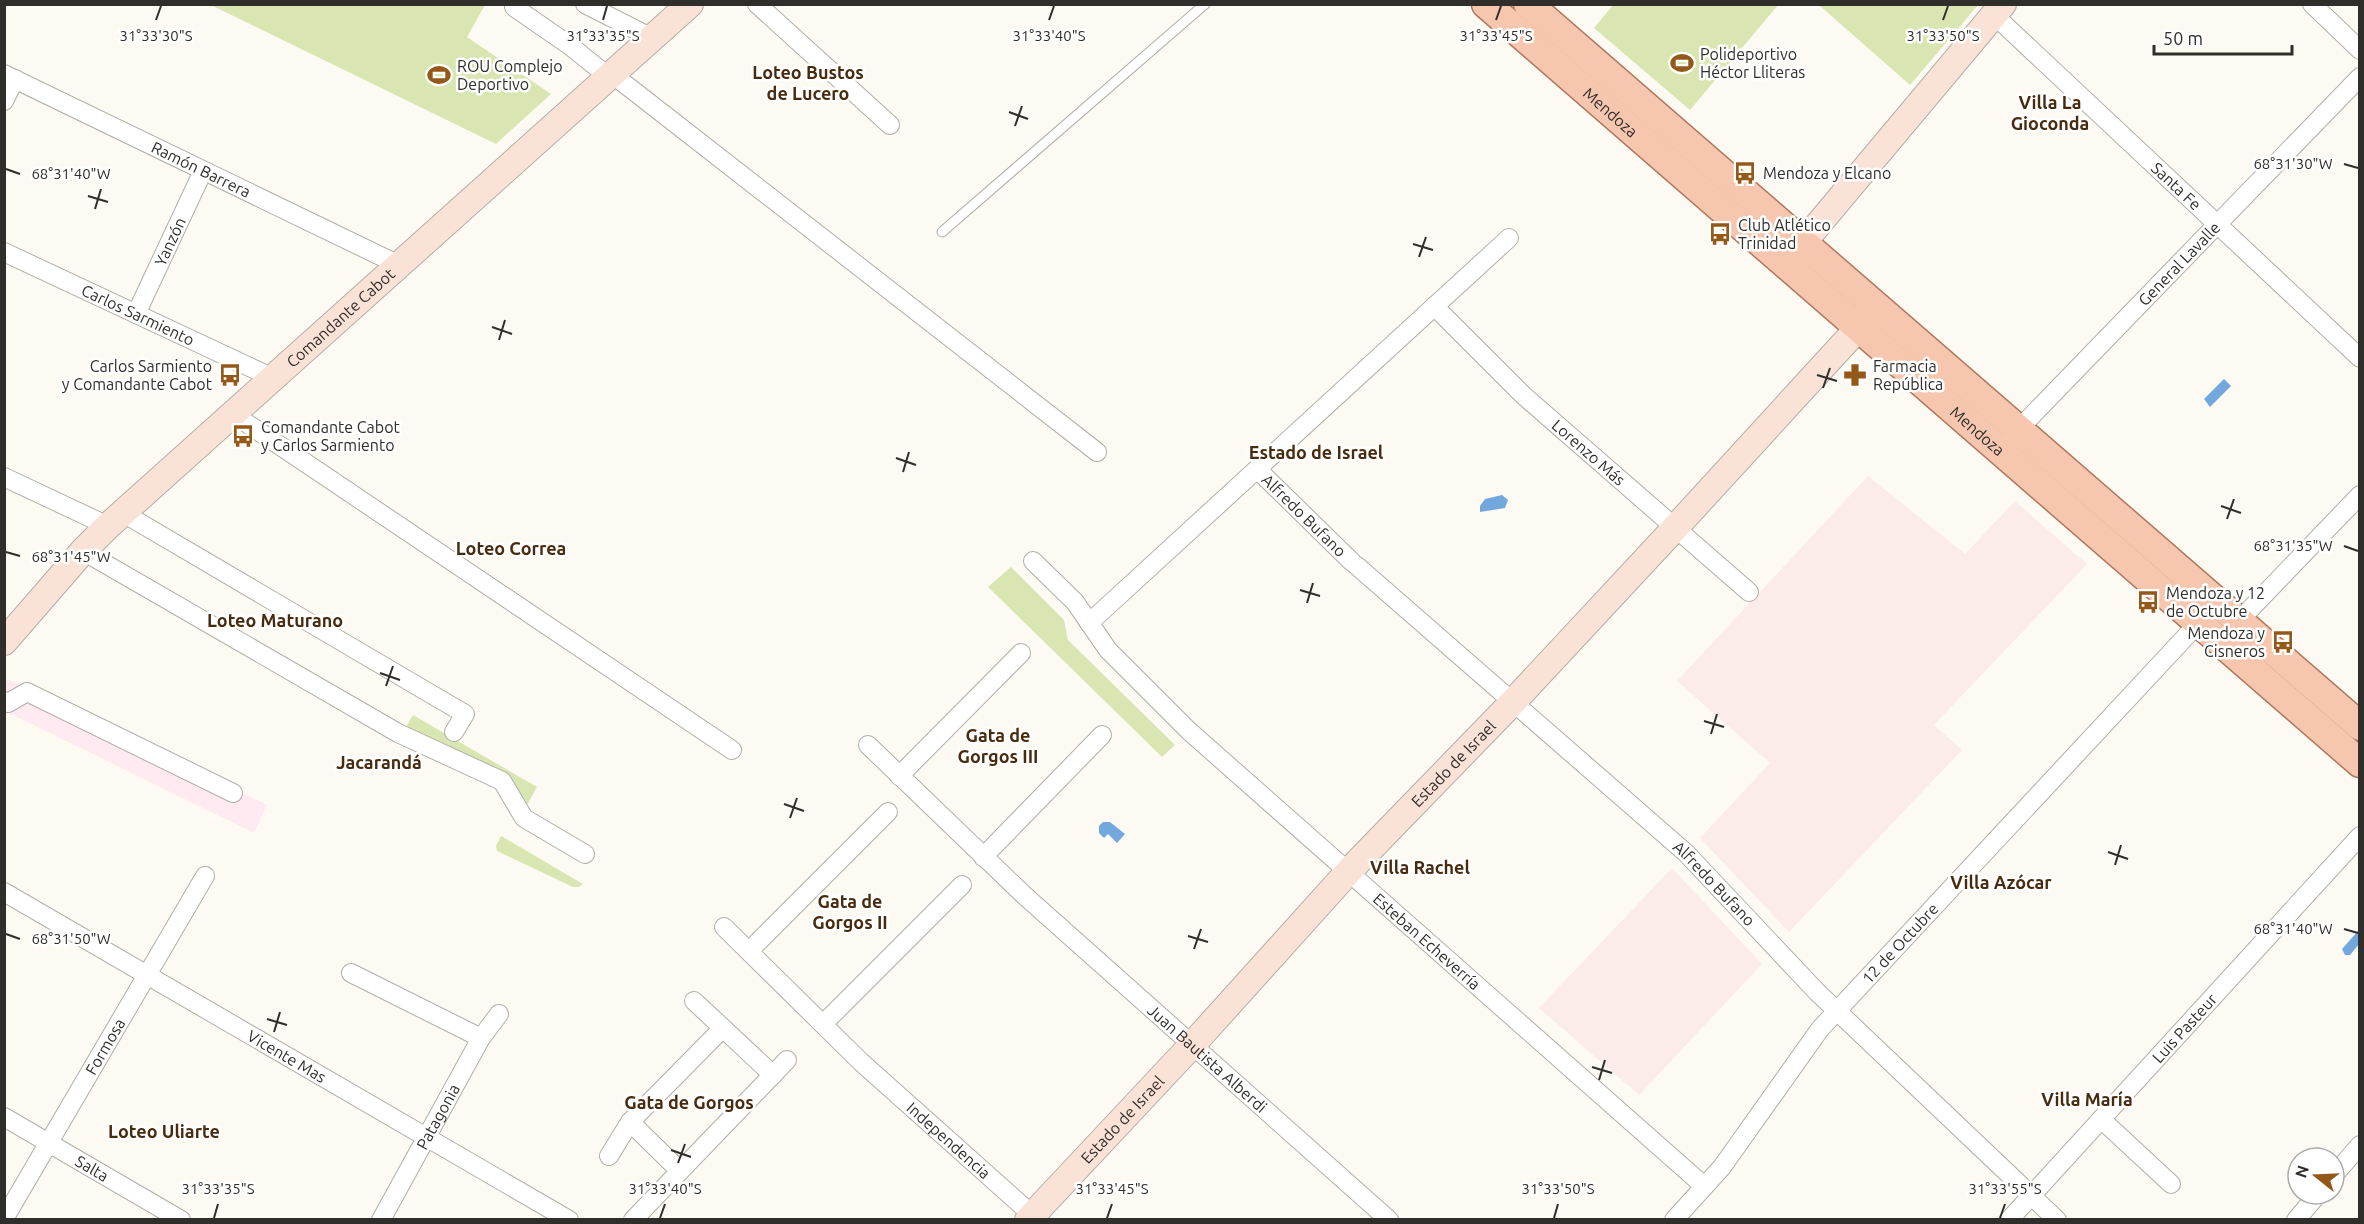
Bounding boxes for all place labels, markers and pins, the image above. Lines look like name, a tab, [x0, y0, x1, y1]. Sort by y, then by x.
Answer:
place label: Polideportivo Héctor Lliteras	[1700, 45, 1805, 81]
sports icon: Polideportivo Héctor Lliteras	[1669, 50, 1695, 76]
place label: ROU Complejo Deportivo	[457, 57, 563, 93]
sports icon: ROU Complejo Deportivo	[426, 62, 452, 88]
bus stop icon: Mendoza y Elcano	[1732, 160, 1758, 186]
place label: Mendoza y Elcano	[1763, 164, 1891, 182]
place label: Club Atlético Trinidad	[1738, 216, 1831, 252]
bus stop icon: Club Atlético Trinidad	[1707, 221, 1733, 247]
place label: Carlos Sarmiento y Comandante Cabot	[62, 357, 213, 393]
place label: Farmacia República	[1873, 357, 1943, 393]
bus stop icon: Carlos Sarmiento y Comandante Cabot	[217, 362, 243, 388]
pharmacy icon: Farmacia República	[1842, 362, 1868, 388]
place label: Comandante Cabot y Carlos Sarmiento	[261, 418, 401, 454]
bus stop icon: Comandante Cabot y Carlos Sarmiento	[230, 423, 256, 449]
place label: Mendoza y 12 de Octubre	[2166, 584, 2265, 620]
bus stop icon: Mendoza y 12 de Octubre	[2135, 589, 2161, 615]
place label: Mendoza y Cisneros	[2188, 624, 2265, 660]
bus stop icon: Mendoza y Cisneros	[2270, 629, 2296, 655]

